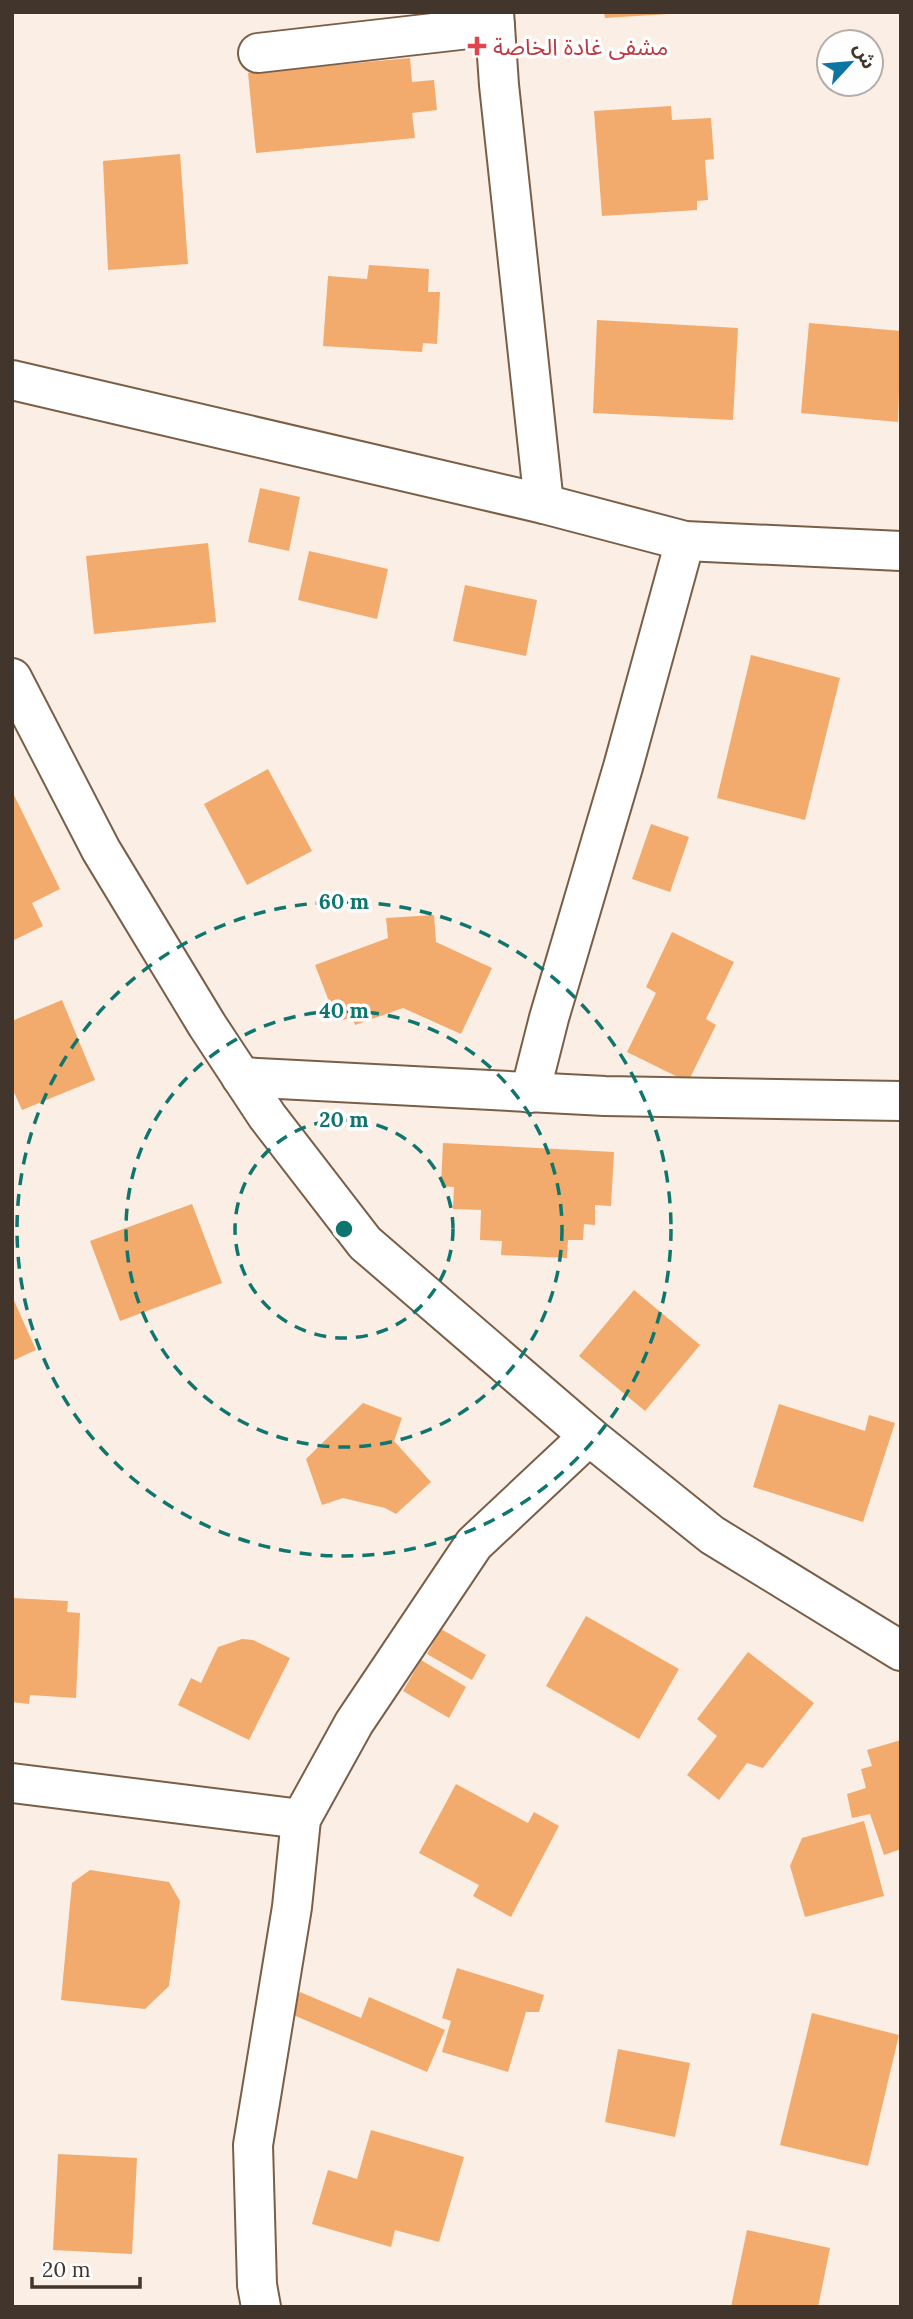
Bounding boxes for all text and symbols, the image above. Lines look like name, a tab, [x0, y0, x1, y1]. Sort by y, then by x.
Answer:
north arrow	[815, 28, 885, 98]
place label: مشفى غادة الخاصة	[493, 32, 668, 61]
marker: مشفى غادة الخاصة	[467, 36, 487, 56]
text: ش	[849, 39, 882, 73]
text: 60 m	[319, 888, 369, 915]
text: 40 m	[319, 997, 369, 1024]
text: 20 m	[319, 1106, 369, 1133]
centre of rings	[332, 1217, 356, 1241]
scale bar	[32, 2246, 140, 2290]
text: 20 m	[42, 2256, 91, 2283]

